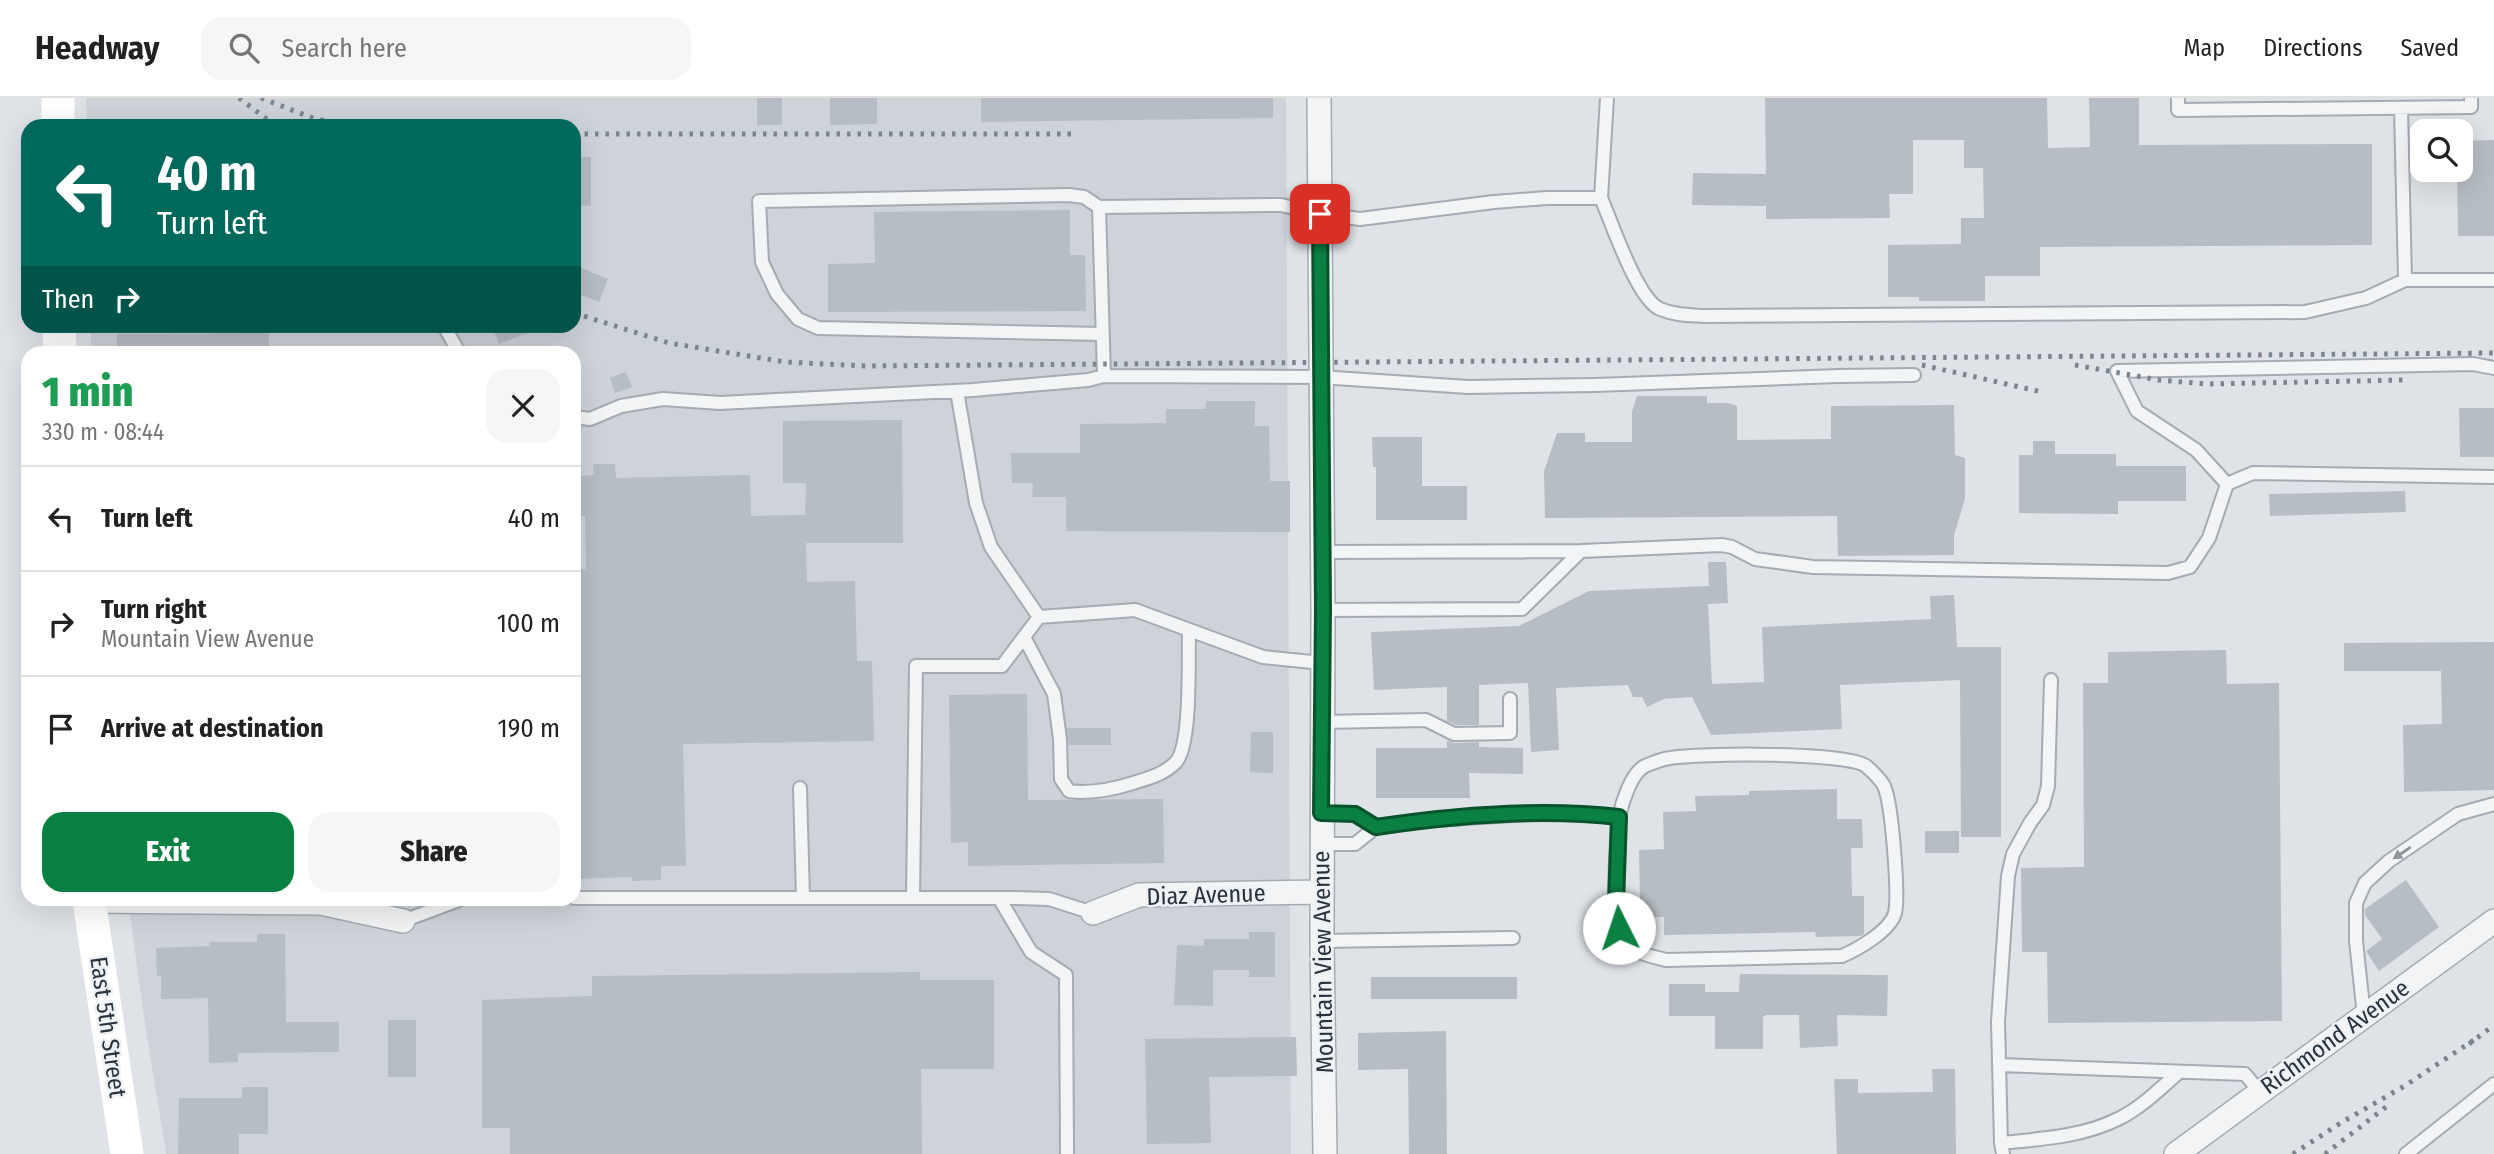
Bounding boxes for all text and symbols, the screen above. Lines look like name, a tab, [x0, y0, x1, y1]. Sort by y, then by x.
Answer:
search box	[201, 17, 691, 80]
text: Headway	[35, 28, 159, 68]
icon: search	[225, 29, 263, 67]
text: Search here	[281, 33, 407, 64]
text: Map	[2184, 34, 2225, 62]
text: Directions	[2263, 34, 2362, 62]
text: Saved	[2400, 34, 2459, 62]
map controls	[2410, 119, 2473, 182]
button: search	[2410, 119, 2473, 182]
text: 40 m	[157, 144, 257, 203]
icon: left	[42, 147, 133, 238]
pin	[1290, 184, 1350, 244]
icon: arrive	[1301, 195, 1339, 233]
text: Turn left	[157, 204, 267, 242]
icon: right	[108, 280, 146, 318]
text: Then	[42, 284, 94, 315]
text: 1 min	[42, 367, 133, 417]
button: close	[486, 369, 560, 443]
text: 330 m · 08:44	[42, 418, 164, 446]
icon: left	[42, 500, 80, 538]
text: Turn left	[101, 503, 193, 534]
text: 40 m	[508, 503, 560, 534]
text: Turn right	[101, 594, 207, 625]
icon: right	[42, 605, 80, 643]
text: 100 m	[497, 608, 560, 639]
text: Mountain View Avenue	[101, 625, 314, 653]
icon: arrive	[42, 710, 80, 748]
text: Arrive at destination	[101, 713, 324, 744]
text: 190 m	[498, 713, 560, 744]
button: Exit	[42, 812, 294, 892]
button: Share	[308, 812, 560, 892]
one-way arrow	[2393, 846, 2411, 860]
street label: Mountain View Avenue	[1307, 851, 1339, 1073]
street label: Diaz Avenue	[1146, 879, 1266, 911]
position arrow	[1582, 891, 1656, 965]
street label: East 5th Street	[84, 955, 132, 1100]
street label: Richmond Avenue	[2255, 974, 2415, 1100]

